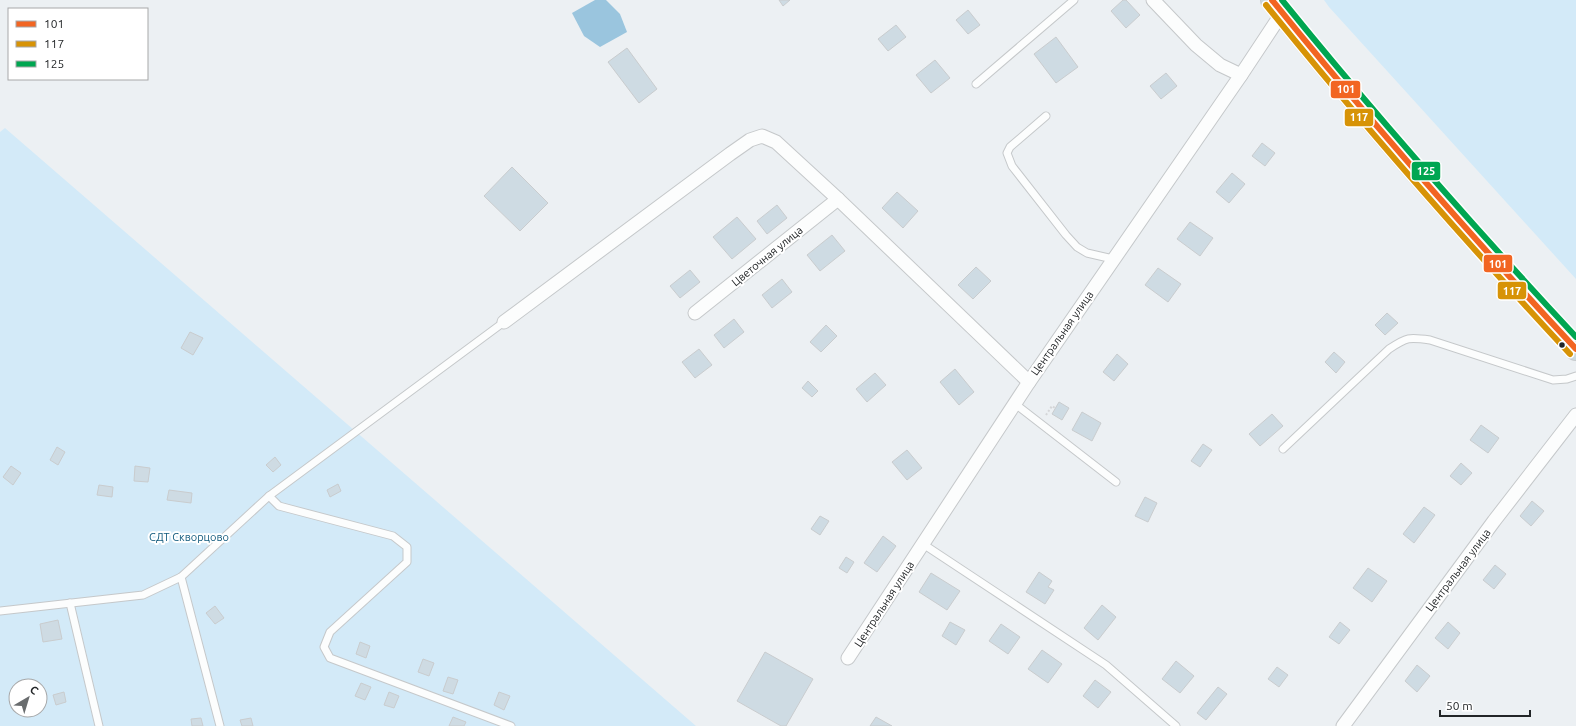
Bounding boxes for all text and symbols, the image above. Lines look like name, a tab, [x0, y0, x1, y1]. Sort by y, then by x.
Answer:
legend	[8, 8, 148, 80]
text: 101	[44, 17, 64, 30]
text: 117	[44, 37, 64, 50]
text: 125	[44, 57, 64, 70]
line badge: 101	[1330, 80, 1361, 99]
text: 101	[1337, 83, 1355, 95]
line badge: 117	[1344, 108, 1374, 127]
text: 117	[1350, 111, 1368, 123]
line badge: 125	[1411, 161, 1441, 181]
text: 125	[1417, 165, 1435, 177]
street label: Цветочная улица	[729, 224, 805, 288]
line badge: 101	[1483, 254, 1513, 273]
text: 101	[1489, 258, 1507, 270]
line badge: 117	[1497, 281, 1527, 300]
text: 117	[1503, 285, 1521, 297]
street label: Центральная улица	[1028, 289, 1096, 377]
unlabelled marker	[1557, 340, 1567, 350]
street label: Центральная улица	[1423, 526, 1493, 614]
park label: СДТ Скворцово	[149, 531, 229, 543]
street label: Центральная улица	[852, 559, 916, 649]
north arrow	[8, 678, 48, 718]
text: С	[28, 683, 41, 697]
scale bar	[1440, 692, 1530, 718]
text: 50 m	[1446, 699, 1473, 712]

